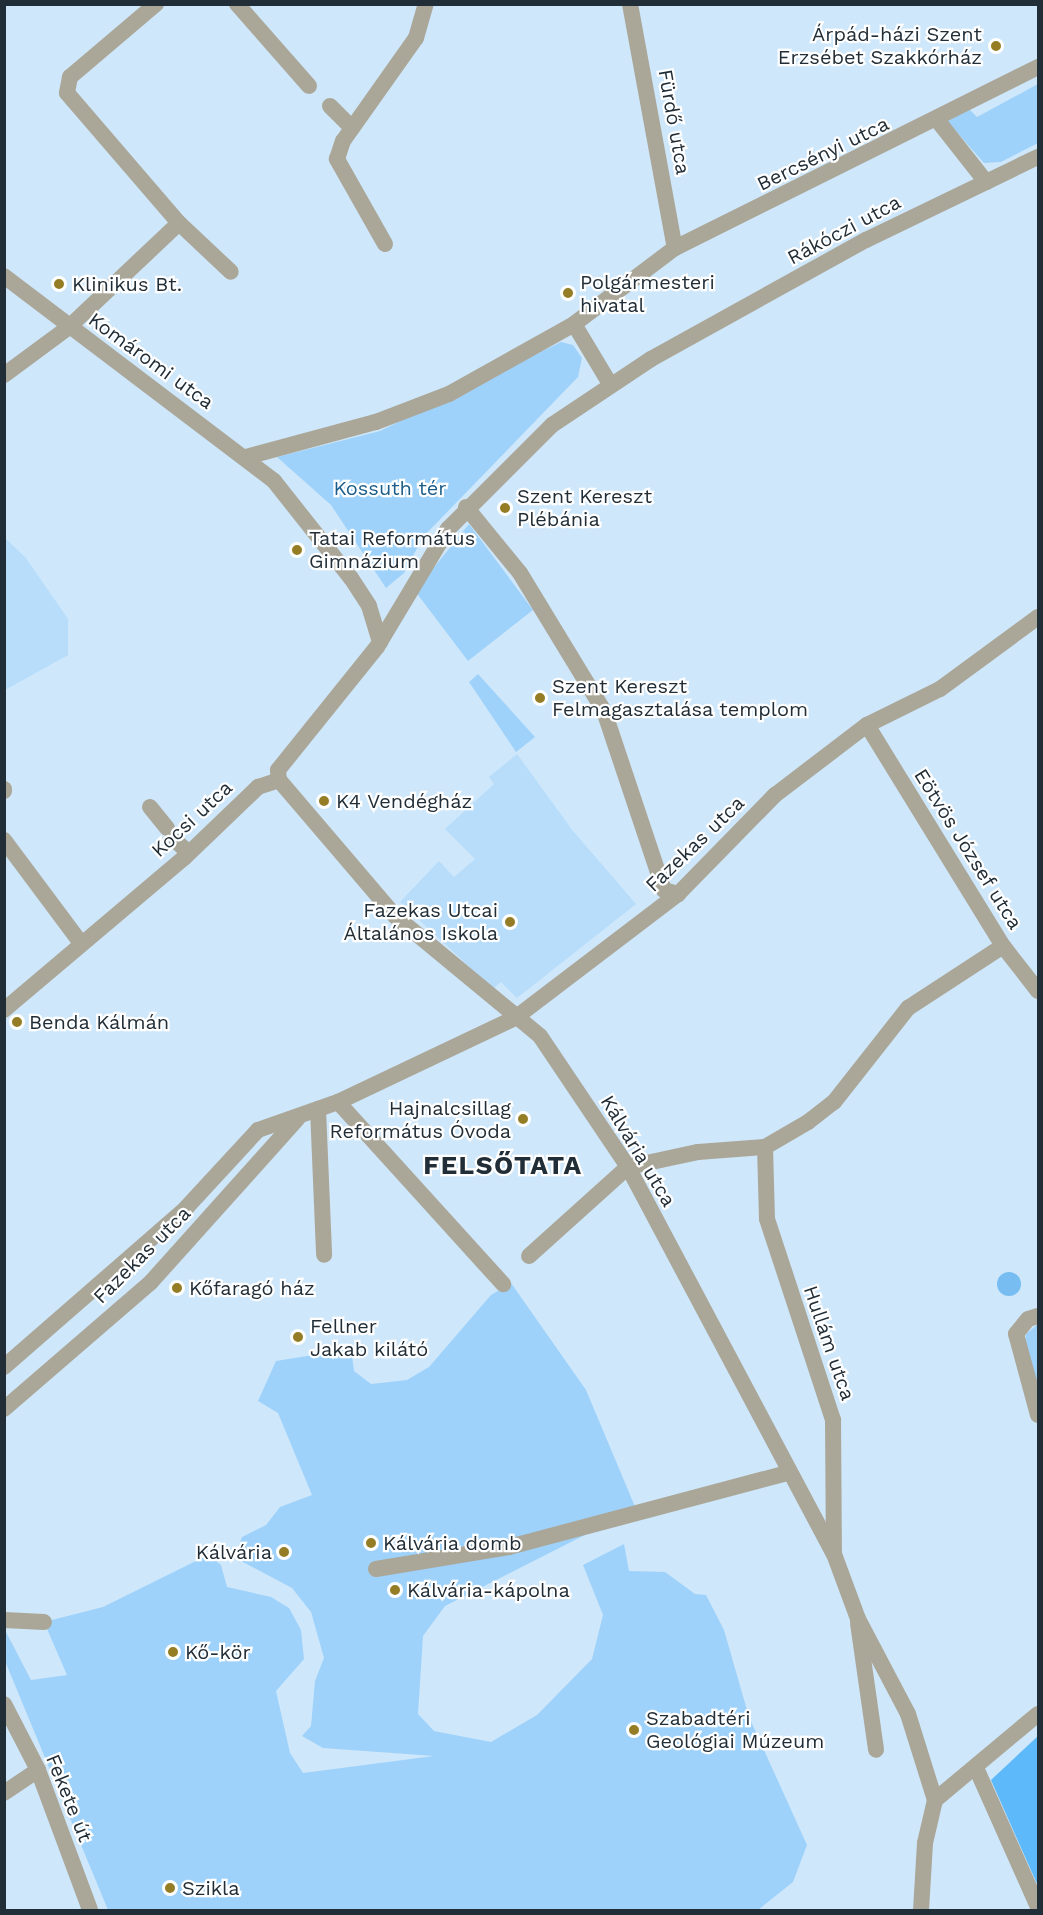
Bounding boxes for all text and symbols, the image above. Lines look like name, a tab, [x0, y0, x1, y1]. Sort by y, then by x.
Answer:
place label: Árpád-házi Szent Erzsébet Szakkórház	[778, 22, 982, 69]
marker: Árpád-házi Szent Erzsébet Szakkórház	[987, 37, 1005, 55]
street label: Fürdő utca	[653, 68, 695, 176]
street label: Bercsényi utca	[753, 112, 893, 196]
street label: Rákóczi utca	[783, 190, 905, 270]
place label: Polgármesteri hivatal	[580, 270, 715, 317]
place label: Klinikus Bt.	[72, 272, 182, 296]
marker: Klinikus Bt.	[50, 275, 68, 293]
marker: Polgármesteri hivatal	[561, 286, 575, 300]
street label: Komáromi utca	[84, 308, 218, 414]
park label: Kossuth tér	[333, 476, 447, 500]
place label: Szent Kereszt Plébánia	[517, 484, 652, 531]
marker: Szent Kereszt Plébánia	[498, 501, 512, 515]
place label: Tatai Református Gimnázium	[309, 526, 475, 573]
marker: Tatai Református Gimnázium	[290, 543, 304, 557]
place label: Szent Kereszt Felmagasztalása templom	[552, 674, 809, 721]
marker: Szent Kereszt Felmagasztalása templom	[533, 691, 547, 705]
street label: Eötvös József utca	[909, 764, 1027, 934]
street label: Kocsi utca	[147, 776, 237, 862]
place label: K4 Vendégház	[336, 789, 473, 813]
street label: Fazekas utca	[641, 791, 749, 897]
marker: K4 Vendégház	[317, 794, 331, 808]
place label: Fazekas Utcai Általános Iskola	[344, 898, 498, 945]
marker: Fazekas Utcai Általános Iskola	[503, 915, 517, 929]
place label: Benda Kálmán	[29, 1010, 170, 1034]
marker: Benda Kálmán	[10, 1015, 24, 1029]
street label: Kálvária utca	[595, 1091, 681, 1211]
place label: Hajnalcsillag Református Óvoda	[330, 1096, 511, 1143]
marker: Hajnalcsillag Református Óvoda	[516, 1112, 530, 1126]
district label: FELSŐTATA	[423, 1150, 583, 1182]
street label: Fazekas utca	[88, 1201, 196, 1309]
place label: Kőfaragó ház	[189, 1276, 315, 1300]
marker: Kőfaragó ház	[170, 1281, 184, 1295]
street label: Hullám utca	[798, 1283, 860, 1403]
place label: Fellner Jakab kilátó	[310, 1314, 428, 1361]
marker: Fellner Jakab kilátó	[291, 1330, 305, 1344]
place label: Kálvária domb	[383, 1531, 522, 1555]
marker: Kálvária domb	[364, 1536, 378, 1550]
place label: Kálvária	[196, 1540, 272, 1564]
marker: Kálvária	[277, 1545, 291, 1559]
place label: Kálvária-kápolna	[407, 1578, 570, 1602]
marker: Kálvária-kápolna	[388, 1583, 402, 1597]
place label: Kő-kör	[185, 1640, 251, 1664]
marker: Kő-kör	[166, 1645, 180, 1659]
place label: Szabadtéri Geológiai Múzeum	[646, 1706, 824, 1753]
marker: Szabadtéri Geológiai Múzeum	[627, 1723, 641, 1737]
street label: Fekete út	[41, 1751, 97, 1845]
place label: Szikla	[182, 1876, 239, 1900]
marker: Szikla	[163, 1881, 177, 1895]

